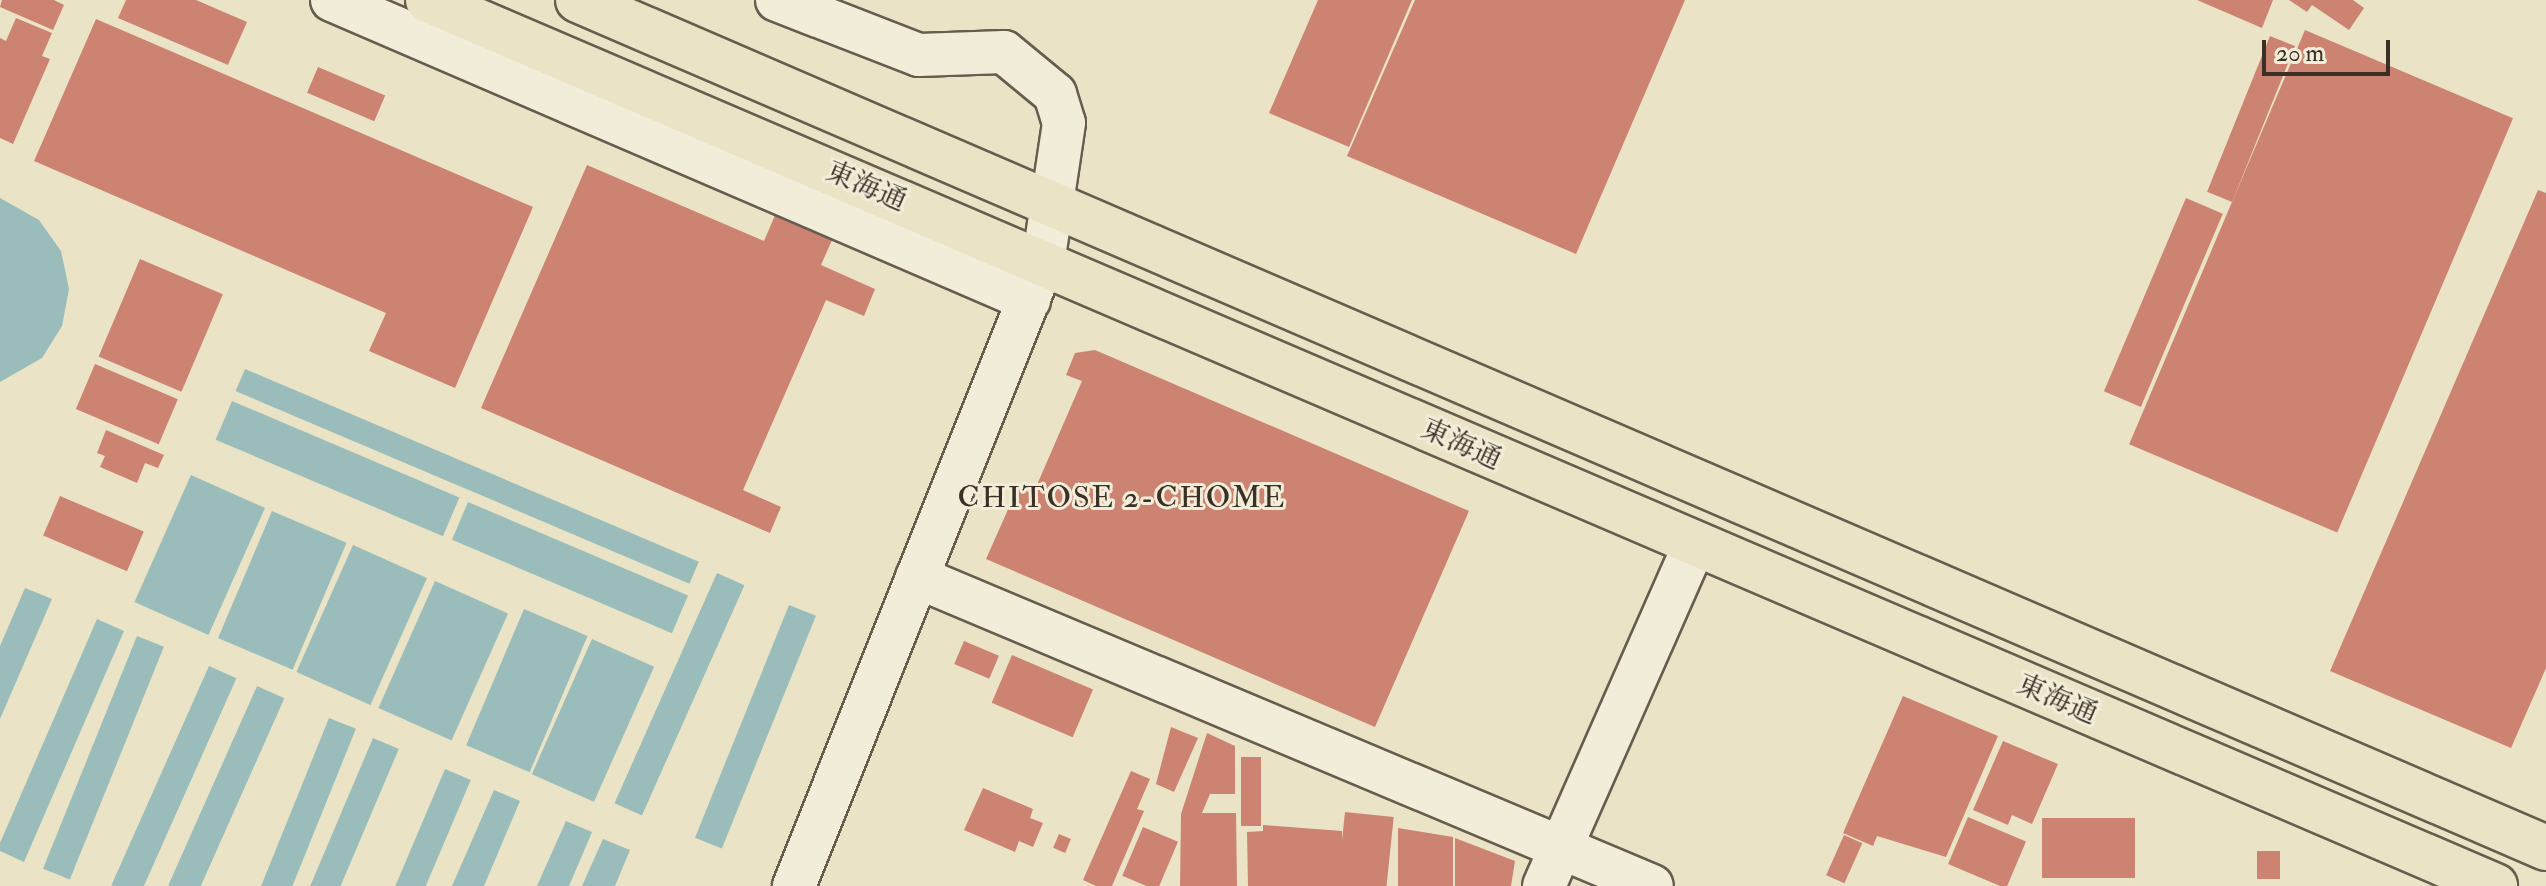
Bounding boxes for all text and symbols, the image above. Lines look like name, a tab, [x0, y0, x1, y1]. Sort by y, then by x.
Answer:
scale bar	[2266, 24, 2394, 74]
text: 20 m	[2276, 38, 2324, 69]
street label: 東海通	[821, 155, 911, 219]
street label: 東海通	[1416, 413, 1506, 477]
district label: CHITOSE 2-CHOME	[958, 480, 1286, 516]
street label: 東海通	[2012, 668, 2102, 732]

